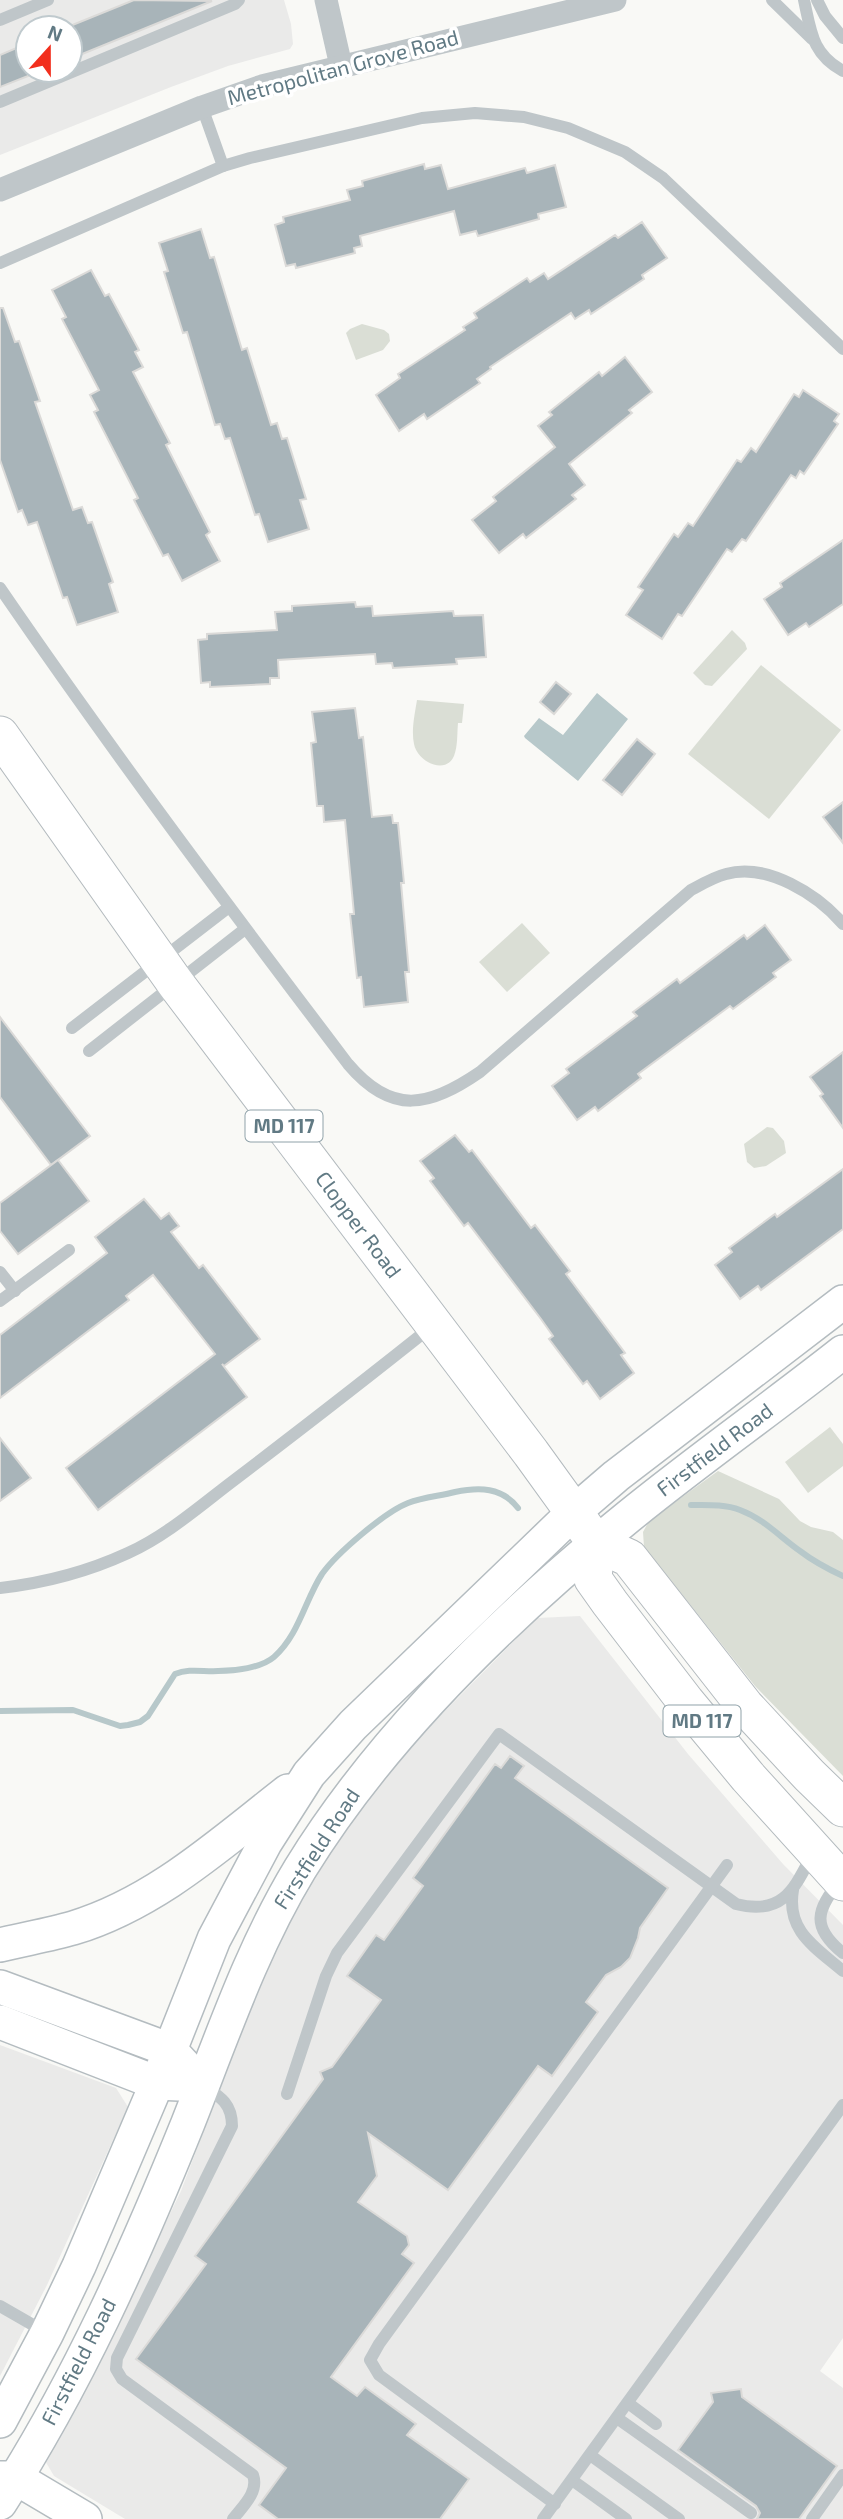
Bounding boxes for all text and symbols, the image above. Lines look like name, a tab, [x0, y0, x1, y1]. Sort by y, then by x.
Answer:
north arrow	[14, 14, 84, 84]
text: N	[45, 19, 66, 46]
street label: Metropolitan Grove Road	[224, 24, 461, 109]
road number: MD 117	[246, 1110, 322, 1142]
street label: Clopper Road	[311, 1166, 407, 1282]
street label: Firstfield Road	[651, 1397, 777, 1501]
road number: MD 117	[664, 1706, 740, 1736]
street label: Firstfield Road	[267, 1783, 364, 1913]
street label: Firstfield Road	[35, 2294, 120, 2429]

